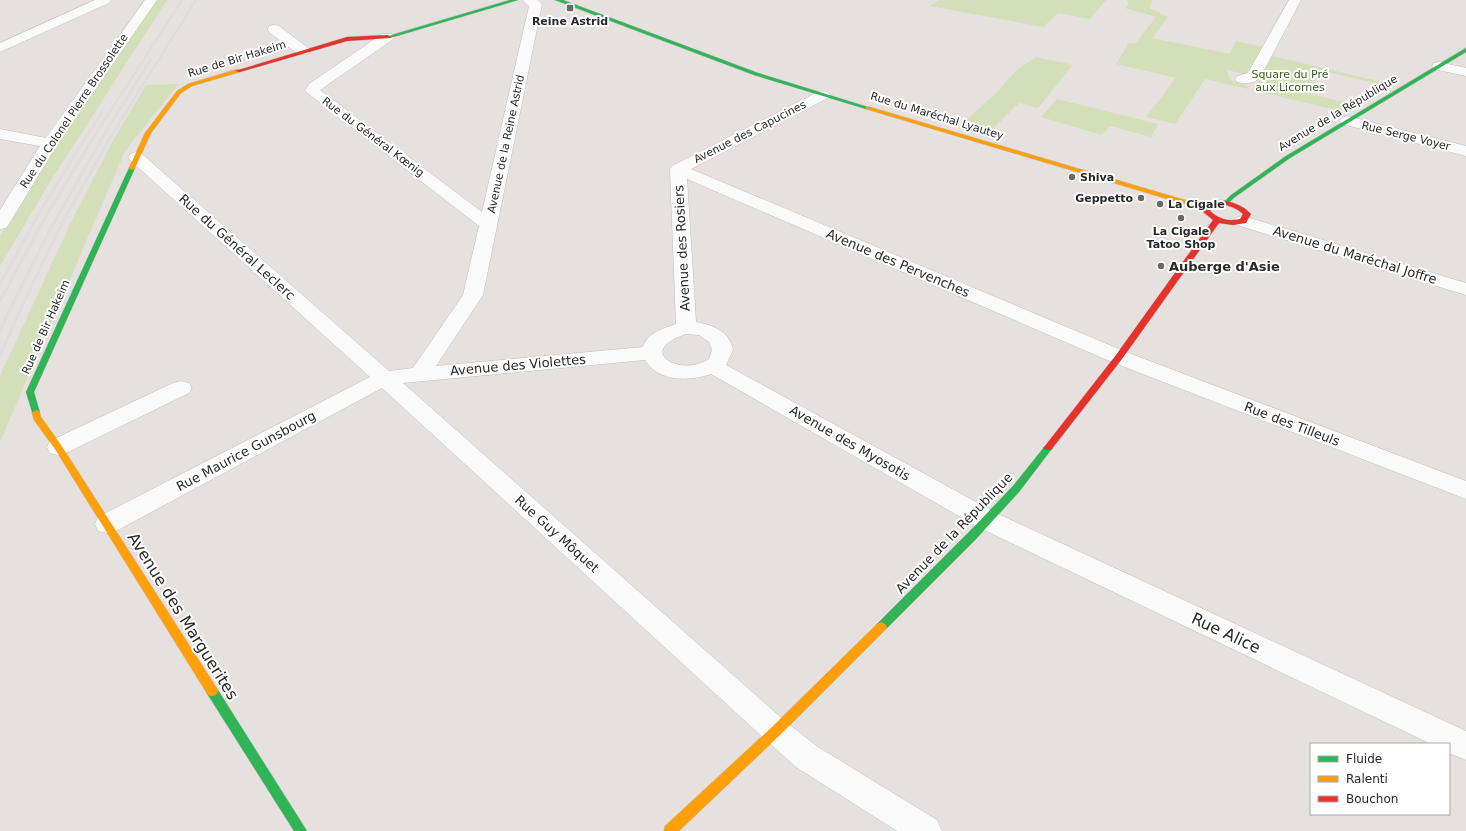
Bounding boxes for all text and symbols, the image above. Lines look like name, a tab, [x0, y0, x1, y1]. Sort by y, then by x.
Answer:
marker: Reine Astrid	[565, 3, 575, 13]
place label: Reine Astrid	[532, 15, 608, 28]
street label: Rue du Colonel Pierre Brossolette	[17, 31, 131, 191]
street label: Rue de Bir Hakeim	[186, 38, 288, 80]
park label: Square du Pré aux Licornes	[1251, 68, 1329, 94]
street label: Avenue de la République	[1276, 72, 1400, 154]
street label: Avenue de la Reine Astrid	[485, 74, 527, 214]
street label: Rue du Maréchal Lyautey	[869, 90, 1006, 143]
street label: Rue du Général Kœnig	[320, 94, 426, 180]
street label: Avenue des Capucines	[692, 98, 809, 166]
street label: Rue Serge Voyer	[1360, 119, 1452, 153]
place label: Shiva	[1080, 171, 1114, 184]
marker: Shiva	[1067, 172, 1077, 182]
street label: Avenue des Rosiers	[671, 184, 693, 312]
street label: Rue du Général Leclerc	[176, 191, 298, 303]
place label: Geppetto	[1075, 192, 1133, 205]
marker: Geppetto	[1136, 193, 1146, 203]
place label: La Cigale	[1168, 198, 1225, 211]
marker: La Cigale	[1155, 199, 1165, 209]
marker: La Cigale Tatoo Shop	[1176, 213, 1186, 223]
street label: Avenue du Maréchal Joffre	[1271, 223, 1439, 287]
place label: La Cigale Tatoo Shop	[1147, 225, 1216, 251]
street label: Avenue des Pervenches	[824, 226, 972, 300]
place label: Auberge d'Asie	[1169, 259, 1280, 274]
marker: Auberge d'Asie	[1156, 261, 1166, 271]
street label: Rue de Bir Hakeim	[19, 278, 73, 376]
street label: Avenue des Violettes	[449, 352, 587, 378]
street label: Rue des Tilleuls	[1242, 399, 1342, 449]
street label: Avenue des Myosotis	[787, 402, 913, 484]
street label: Rue Maurice Gunsbourg	[174, 408, 318, 494]
street label: Avenue de la République	[893, 470, 1015, 596]
street label: Rue Guy Môquet	[512, 492, 602, 576]
street label: Avenue des Marguerites	[124, 529, 242, 703]
street label: Rue Alice	[1188, 609, 1264, 657]
legend	[1310, 743, 1450, 815]
text: Fluide	[1346, 752, 1382, 766]
text: Ralenti	[1346, 772, 1388, 786]
text: Bouchon	[1346, 792, 1398, 806]

